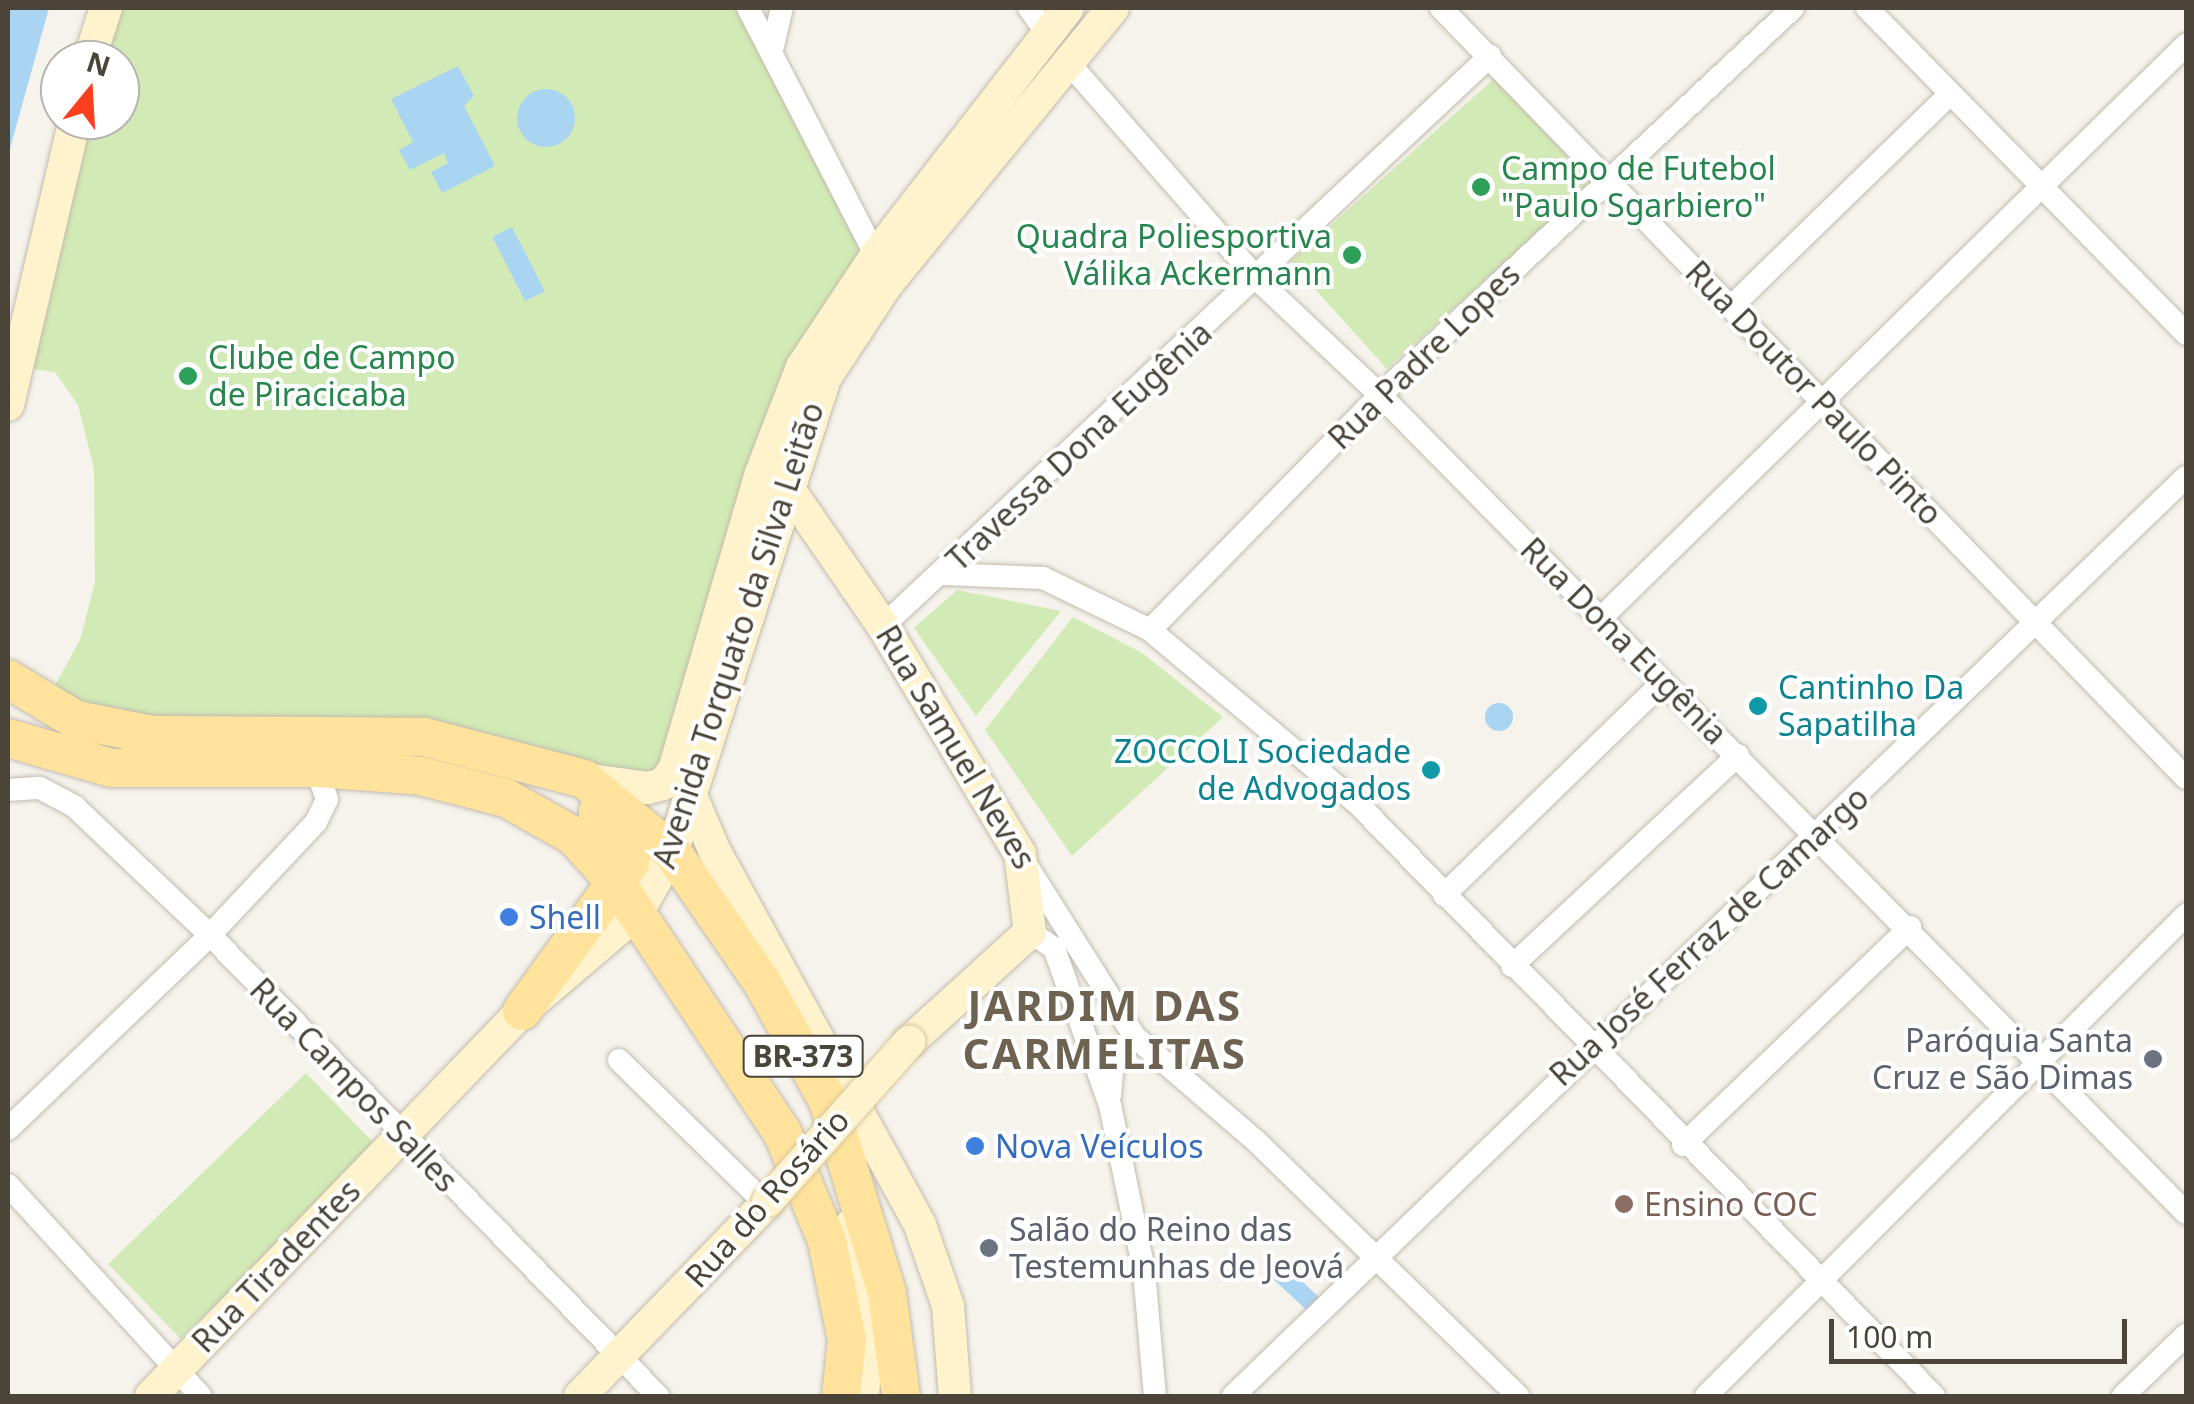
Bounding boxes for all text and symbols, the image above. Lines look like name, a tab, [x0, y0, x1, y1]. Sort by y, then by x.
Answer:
north arrow	[40, 40, 140, 140]
text: N	[82, 42, 115, 85]
place label: Campo de Futebol "Paulo Sgarbiero"	[1501, 150, 1776, 225]
marker: Campo de Futebol "Paulo Sgarbiero"	[1470, 176, 1492, 198]
place label: Quadra Poliesportiva Válika Ackermann	[1016, 218, 1332, 293]
marker: Quadra Poliesportiva Válika Ackermann	[1341, 244, 1363, 266]
street label: Rua Doutor Paulo Pinto	[1678, 253, 1950, 533]
street label: Rua Padre Lopes	[1320, 255, 1528, 457]
street label: Travessa Dona Eugênia	[939, 313, 1219, 579]
place label: Clube de Campo de Piracicaba	[208, 339, 455, 414]
marker: Clube de Campo de Piracicaba	[177, 365, 199, 387]
street label: Avenida Torquato da Silva Leitão	[644, 397, 832, 873]
street label: Rua Dona Eugênia	[1513, 530, 1735, 752]
street label: Rua Samuel Neves	[868, 618, 1044, 876]
place label: Cantinho Da Sapatilha	[1778, 669, 1964, 744]
marker: Cantinho Da Sapatilha	[1747, 695, 1769, 717]
place label: ZOCCOLI Sociedade de Advogados	[1114, 733, 1411, 808]
marker: ZOCCOLI Sociedade de Advogados	[1420, 759, 1442, 781]
street label: Rua José Ferraz de Camargo	[1542, 778, 1876, 1094]
place label: Shell	[529, 898, 601, 936]
marker: Shell	[498, 906, 520, 928]
street label: Rua Campos Salles	[242, 970, 466, 1200]
district label: JARDIM DAS CARMELITAS	[962, 980, 1248, 1078]
place label: Paróquia Santa Cruz e São Dimas	[1872, 1022, 2133, 1097]
road number: BR-373	[740, 1031, 866, 1081]
marker: Paróquia Santa Cruz e São Dimas	[2142, 1048, 2164, 1070]
street label: Rua do Rosário	[677, 1101, 857, 1295]
place label: Nova Veículos	[995, 1127, 1204, 1165]
marker: Nova Veículos	[964, 1135, 986, 1157]
street label: Rua Tiradentes	[184, 1172, 368, 1360]
place label: Ensino COC	[1644, 1185, 1817, 1223]
marker: Ensino COC	[1613, 1193, 1635, 1215]
place label: Salão do Reino das Testemunhas de Jeová	[1009, 1211, 1344, 1286]
marker: Salão do Reino das Testemunhas de Jeová	[978, 1237, 1000, 1259]
scale bar	[1834, 1299, 2132, 1361]
text: 100 m	[1846, 1316, 1933, 1357]

